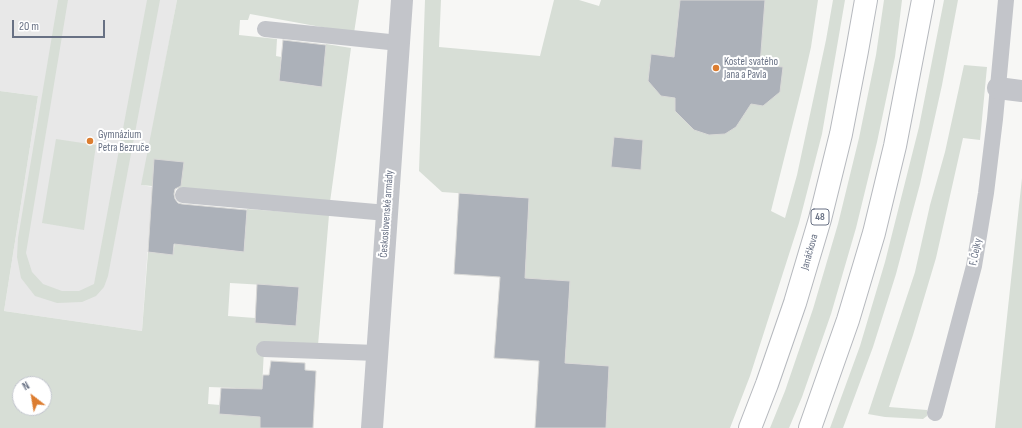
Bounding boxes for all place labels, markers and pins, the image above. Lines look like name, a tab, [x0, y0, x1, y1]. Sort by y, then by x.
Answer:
place label: Kostel svatého Jana a Pavla	[724, 55, 778, 81]
marker: Kostel svatého Jana a Pavla	[711, 63, 721, 73]
place label: Gymnázium Petra Bezruče	[98, 128, 149, 154]
marker: Gymnázium Petra Bezruče	[85, 136, 95, 146]

